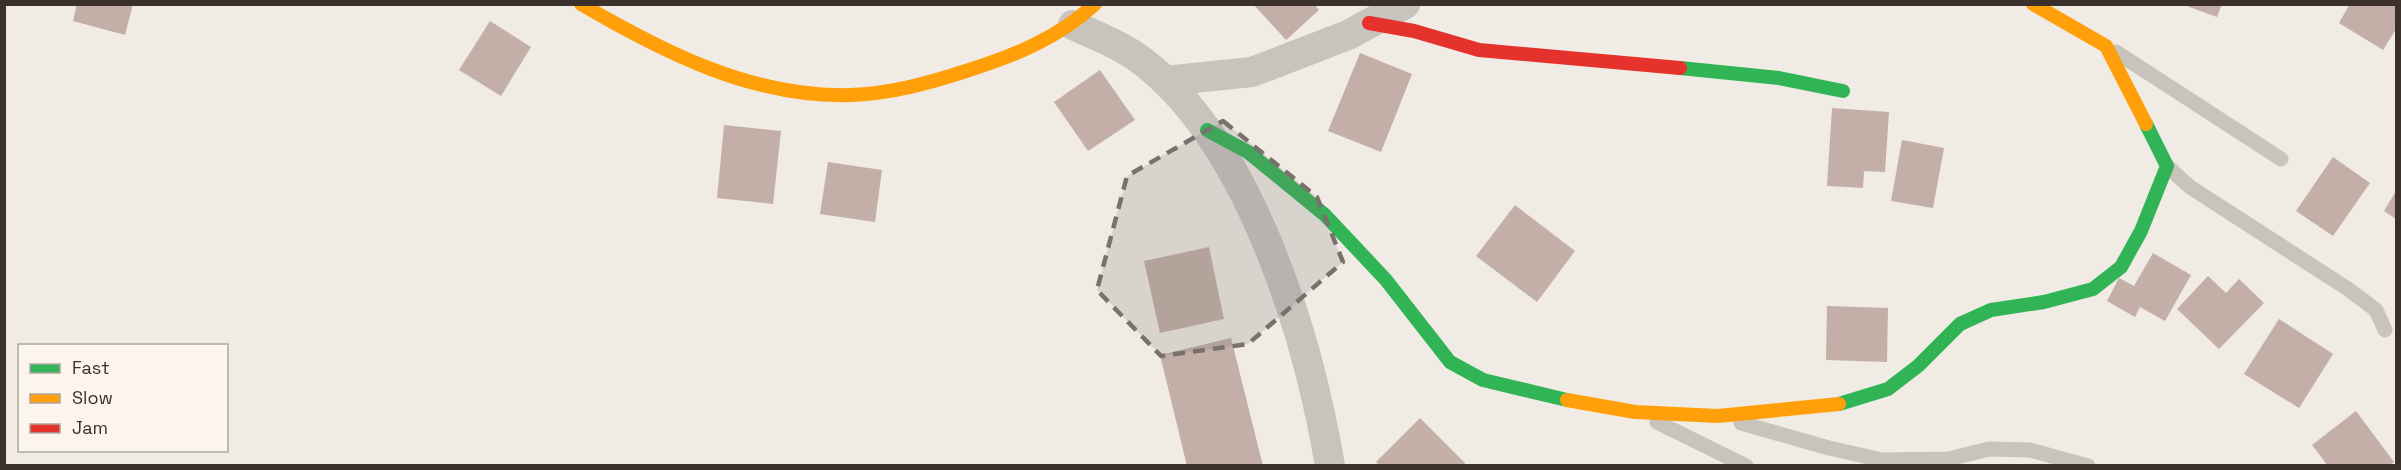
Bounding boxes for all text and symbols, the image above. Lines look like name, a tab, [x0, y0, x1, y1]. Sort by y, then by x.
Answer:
legend	[18, 344, 228, 452]
text: Fast	[72, 356, 109, 379]
text: Slow	[72, 386, 113, 409]
text: Jam	[72, 416, 108, 439]

